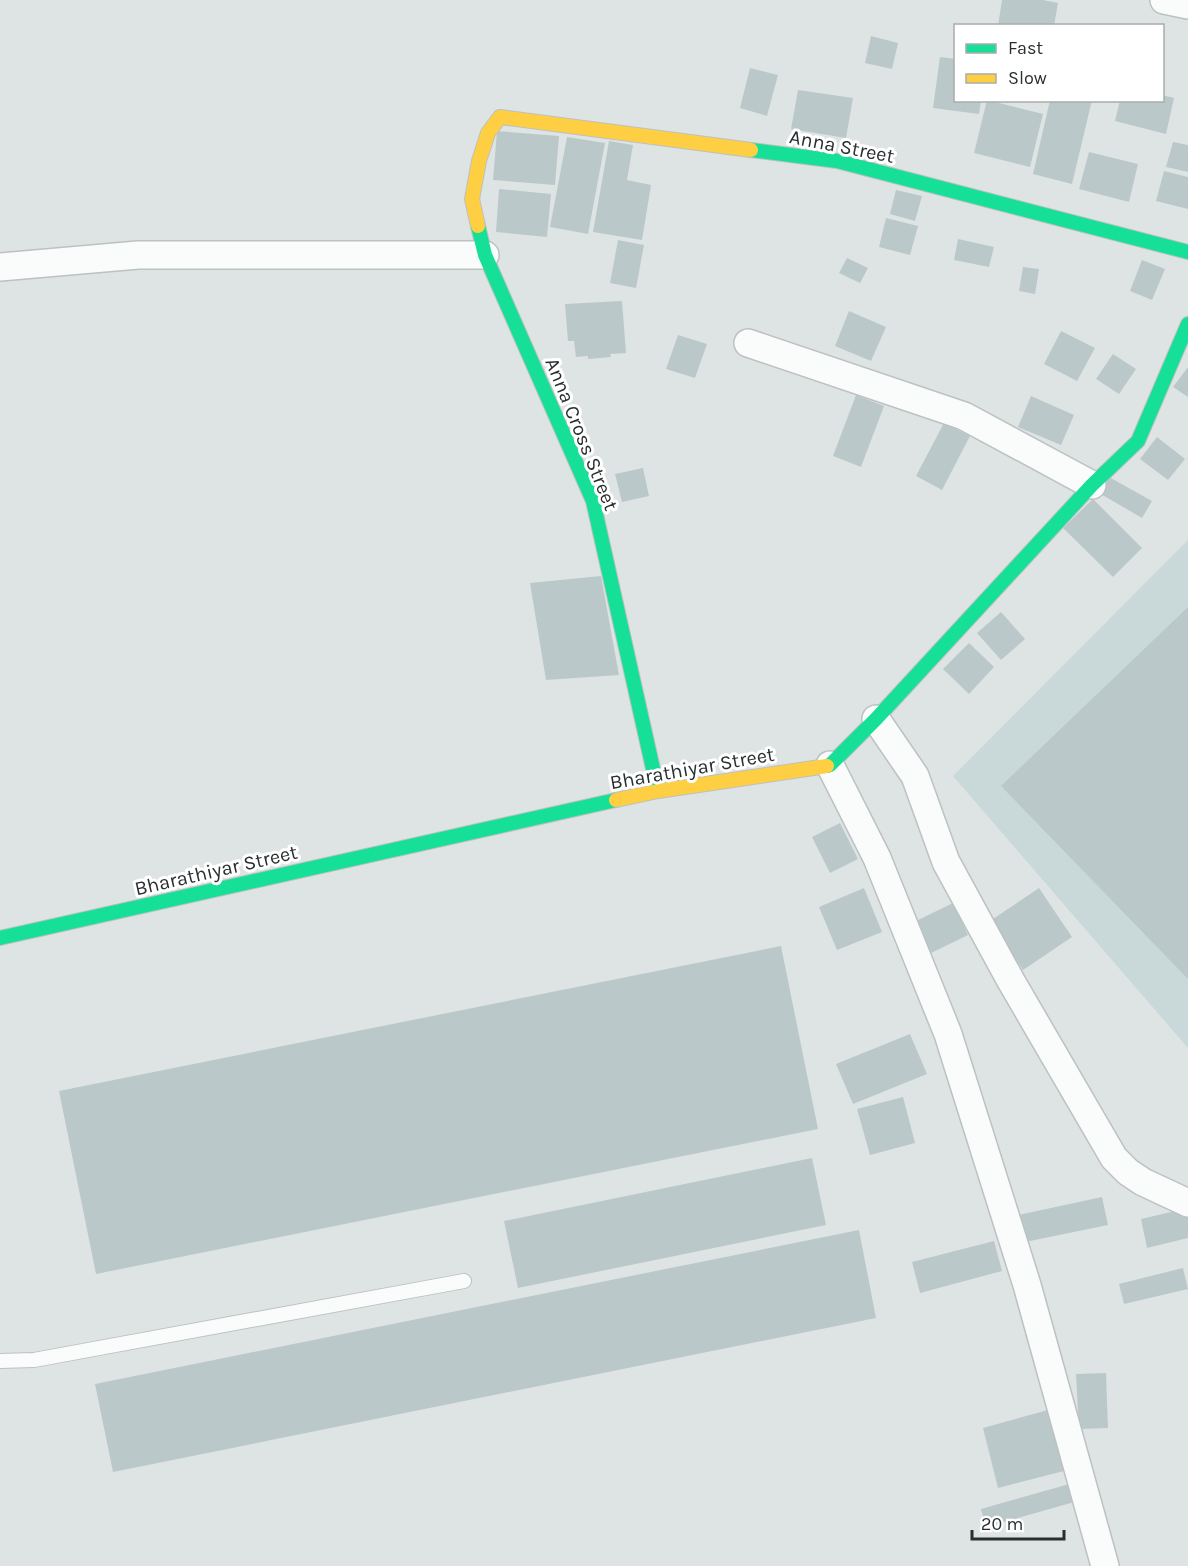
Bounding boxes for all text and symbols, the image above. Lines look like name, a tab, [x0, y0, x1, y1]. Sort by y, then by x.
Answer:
legend	[954, 24, 1164, 102]
text: Fast	[1008, 37, 1043, 59]
text: Slow	[1008, 67, 1047, 89]
street label: Anna Street	[788, 125, 897, 168]
street label: Anna Cross Street	[540, 355, 623, 514]
street label: Bharathiyar Street	[608, 743, 777, 794]
street label: Bharathiyar Street	[132, 840, 300, 900]
scale bar	[972, 1503, 1064, 1541]
text: 20 m	[981, 1513, 1023, 1535]

